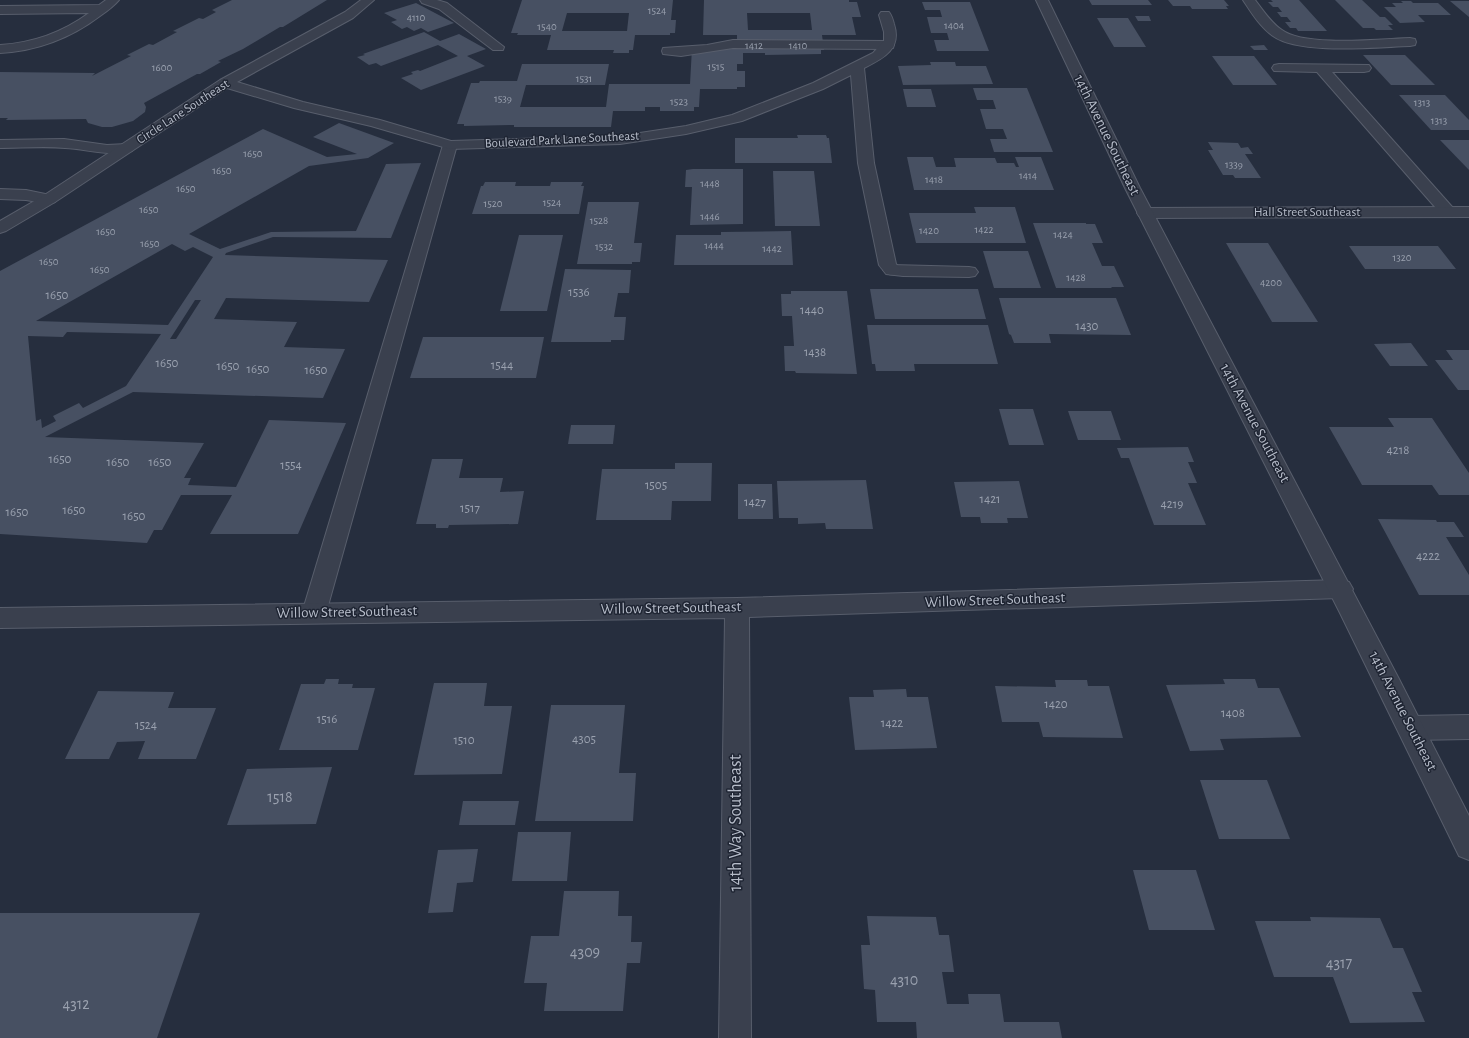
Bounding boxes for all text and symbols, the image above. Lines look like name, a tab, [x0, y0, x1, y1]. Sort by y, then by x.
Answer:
house number: 1524	[648, 5, 666, 16]
house number: 4110	[407, 12, 426, 23]
house number: 1404	[944, 20, 964, 31]
house number: 1540	[537, 21, 557, 32]
house number: 1412	[745, 40, 763, 51]
house number: 1410	[789, 40, 808, 51]
house number: 1515	[708, 61, 725, 72]
house number: 1600	[152, 62, 172, 73]
street label: 14th Avenue Southeast	[1071, 72, 1143, 198]
house number: 1531	[576, 73, 592, 84]
street label: Circle Lane Southeast	[134, 77, 232, 147]
house number: 1539	[494, 93, 512, 104]
house number: 1523	[670, 96, 688, 107]
house number: 1313	[1414, 97, 1431, 108]
house number: 1313	[1431, 115, 1448, 126]
street label: Boulevard Park Lane Southeast	[484, 129, 640, 151]
house number: 1650	[243, 148, 263, 159]
house number: 1339	[1225, 159, 1243, 170]
house number: 1650	[212, 165, 232, 176]
house number: 1414	[1019, 170, 1037, 181]
house number: 1418	[925, 174, 943, 185]
house number: 1448	[700, 178, 720, 189]
house number: 1650	[176, 183, 196, 194]
house number: 1524	[543, 197, 561, 208]
house number: 1520	[483, 198, 503, 209]
house number: 1650	[139, 204, 159, 215]
street label: Hall Street Southeast	[1254, 206, 1360, 219]
house number: 1446	[700, 211, 720, 222]
house number: 1528	[590, 215, 608, 226]
house number: 1422	[974, 224, 994, 235]
house number: 1420	[919, 225, 939, 236]
house number: 1650	[96, 226, 116, 237]
house number: 1424	[1053, 229, 1073, 240]
house number: 1650	[140, 238, 160, 249]
house number: 1444	[704, 240, 724, 251]
house number: 1532	[595, 241, 613, 252]
house number: 1442	[762, 243, 782, 254]
house number: 1320	[1392, 252, 1412, 263]
house number: 1650	[39, 256, 59, 267]
house number: 1650	[90, 264, 110, 275]
house number: 1428	[1066, 272, 1086, 283]
house number: 4200	[1260, 277, 1282, 288]
house number: 1536	[568, 286, 590, 299]
house number: 1650	[46, 289, 69, 302]
house number: 1440	[800, 304, 824, 317]
house number: 1430	[1076, 320, 1099, 333]
house number: 1438	[804, 346, 826, 359]
house number: 1650	[156, 357, 179, 370]
house number: 1544	[491, 359, 513, 372]
house number: 1650	[217, 360, 240, 373]
street label: 14th Avenue Southeast	[1217, 361, 1293, 485]
house number: 1650	[247, 363, 270, 376]
house number: 1650	[305, 364, 328, 377]
house number: 4218	[1387, 444, 1409, 457]
house number: 1650	[49, 453, 72, 466]
house number: 1650	[107, 456, 130, 469]
house number: 1650	[149, 456, 172, 469]
house number: 1554	[280, 459, 302, 472]
house number: 1505	[645, 479, 667, 492]
house number: 1421	[979, 493, 1001, 506]
house number: 1427	[744, 496, 767, 509]
house number: 4219	[1161, 498, 1183, 511]
house number: 1517	[460, 502, 480, 515]
house number: 1650	[63, 504, 86, 517]
house number: 1650	[6, 506, 29, 519]
house number: 1650	[123, 510, 146, 523]
house number: 4222	[1416, 550, 1440, 563]
street label: Willow Street Southeast	[925, 590, 1066, 610]
street label: Willow Street Southeast	[601, 599, 742, 617]
street label: Willow Street Southeast	[277, 603, 418, 621]
street label: 14th Avenue Southeast	[1366, 649, 1440, 773]
house number: 1420	[1044, 698, 1068, 711]
house number: 1408	[1221, 707, 1245, 720]
house number: 1516	[317, 713, 337, 726]
house number: 1422	[881, 717, 903, 730]
house number: 1524	[135, 719, 157, 732]
house number: 4305	[572, 733, 596, 746]
house number: 1510	[453, 734, 475, 747]
street label: 14th Way Southeast	[727, 754, 745, 892]
house number: 1518	[267, 789, 293, 805]
house number: 4309	[570, 944, 600, 960]
house number: 4317	[1326, 955, 1353, 971]
house number: 4310	[890, 972, 918, 988]
house number: 4312	[62, 996, 90, 1012]

